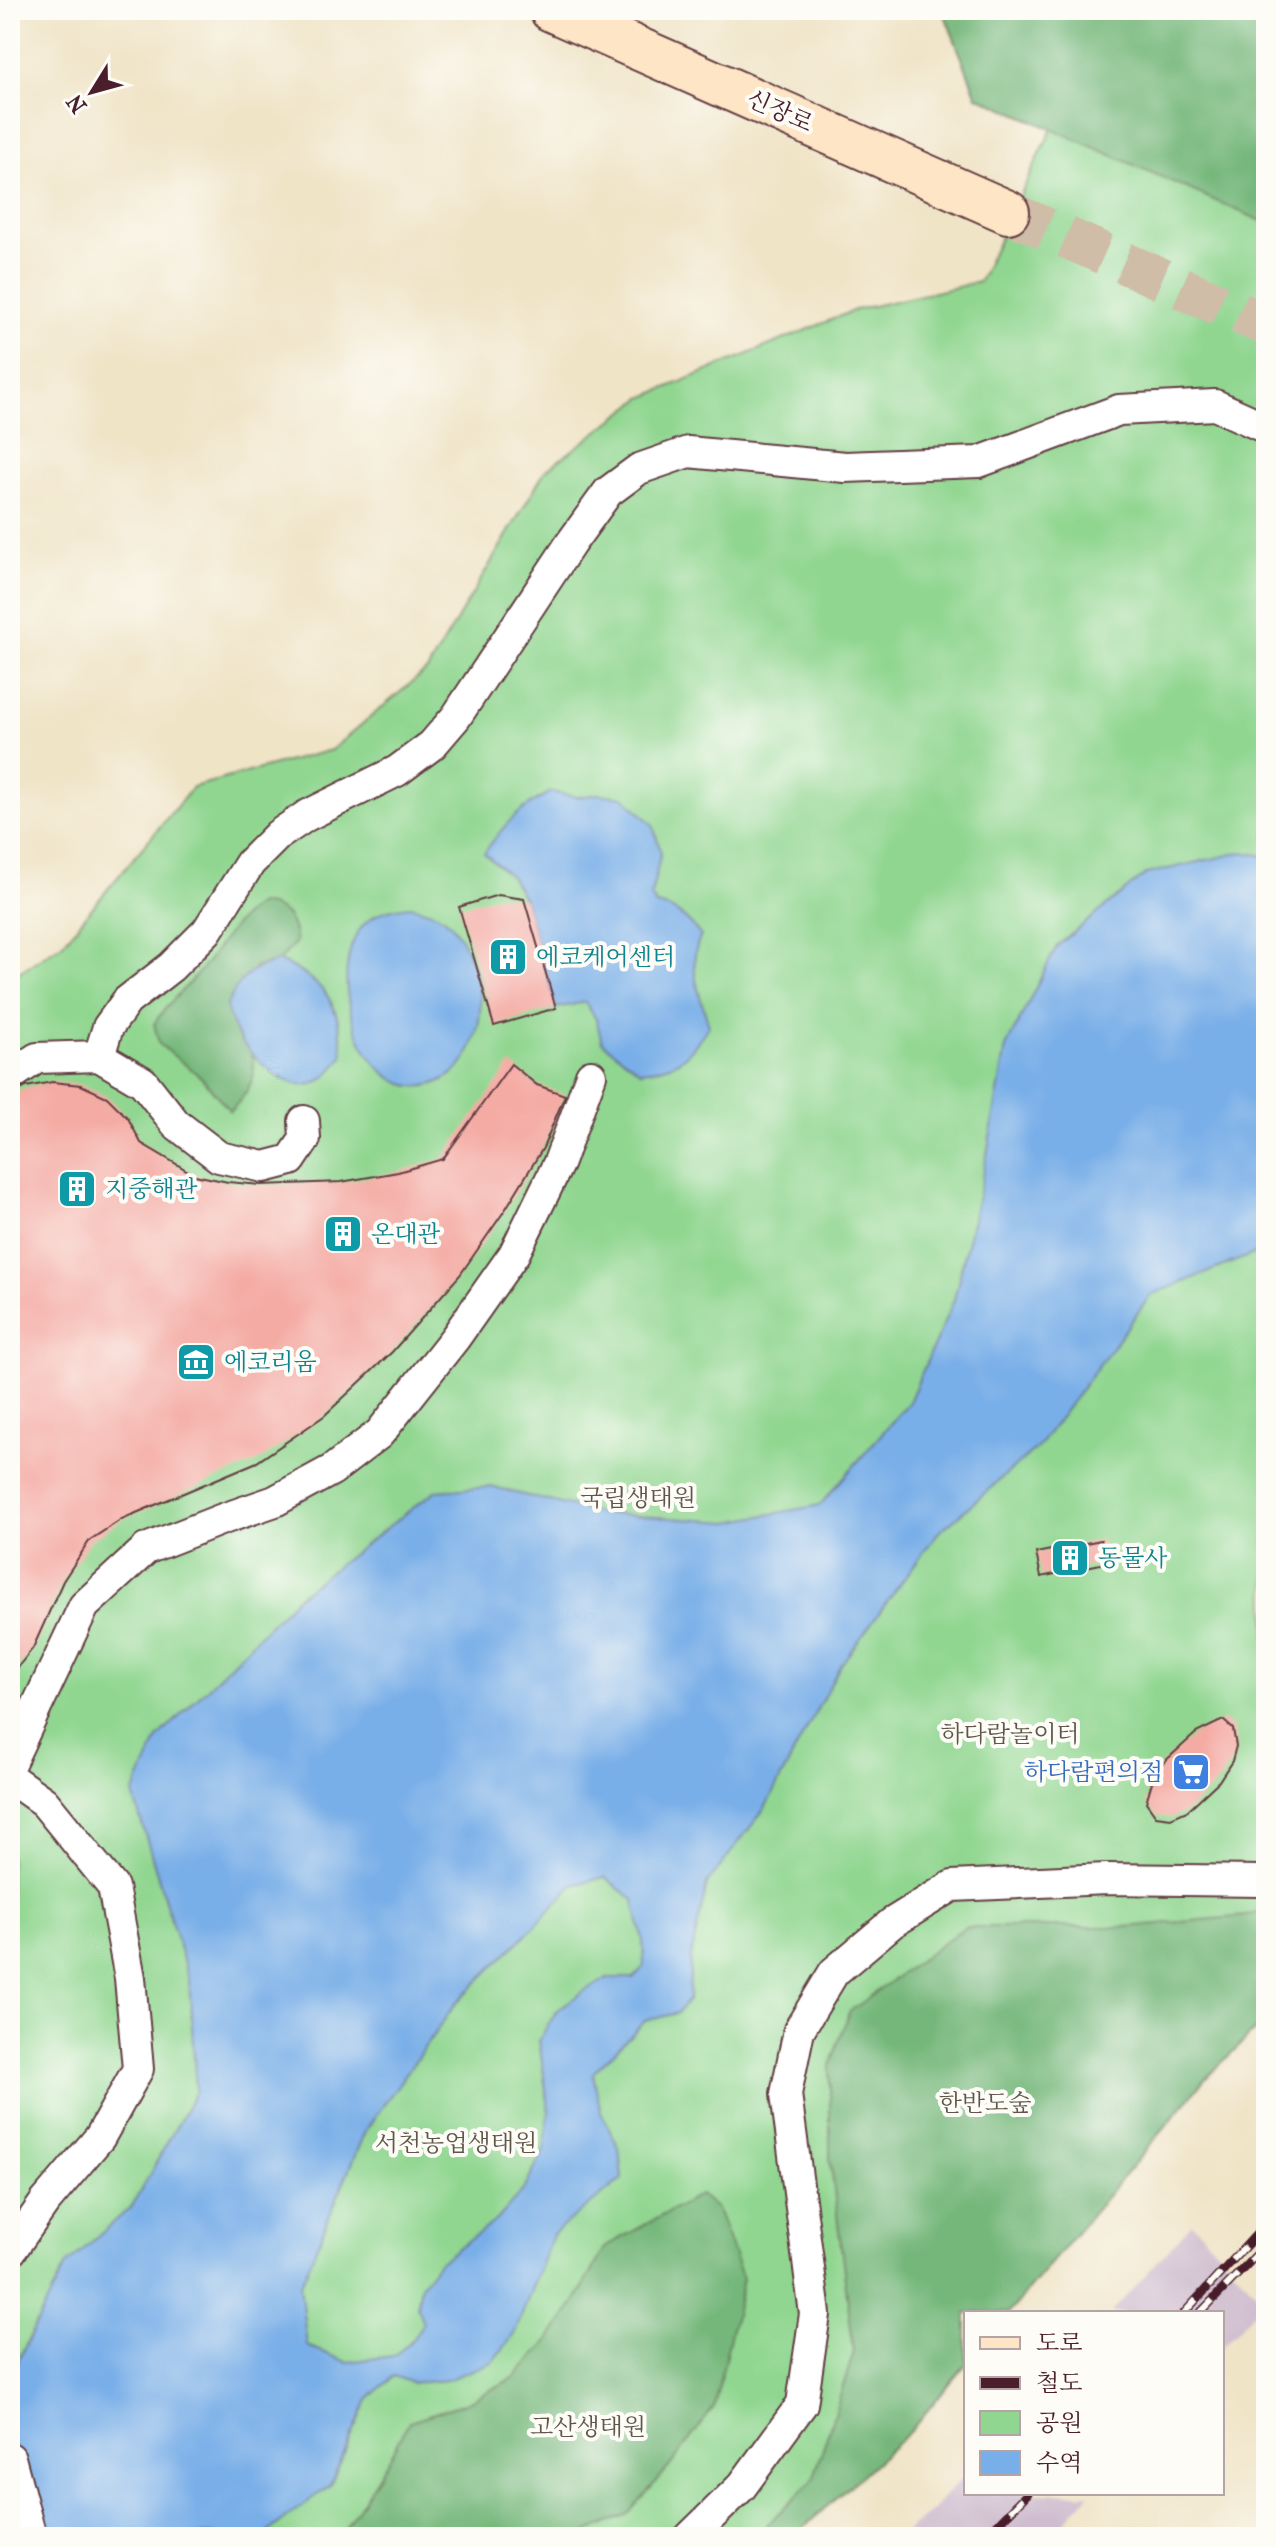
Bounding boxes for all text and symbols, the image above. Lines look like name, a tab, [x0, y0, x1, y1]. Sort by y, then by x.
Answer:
north arrow	[52, 52, 132, 132]
street label: 신장로	[743, 84, 817, 138]
text: N	[61, 89, 92, 118]
building icon: 에코케어센터	[487, 936, 529, 978]
place label: 에코케어센터	[536, 943, 675, 971]
building icon: 지중해관	[56, 1168, 98, 1210]
place label: 지중해관	[105, 1175, 198, 1203]
building icon: 온대관	[322, 1213, 364, 1255]
place label: 온대관	[371, 1220, 441, 1248]
museum icon: 에코리움	[175, 1341, 217, 1383]
place label: 에코리움	[224, 1348, 317, 1376]
park label: 국립생태원	[580, 1484, 696, 1512]
building icon: 동물사	[1049, 1537, 1091, 1579]
place label: 동물사	[1098, 1544, 1168, 1572]
park label: 하다람놀이터	[940, 1720, 1080, 1748]
supermarket icon: 하다람편의점	[1170, 1751, 1212, 1793]
place label: 하다람편의점	[1024, 1758, 1163, 1786]
park label: 한반도숲	[939, 2089, 1031, 2117]
park label: 서천농업생태원	[375, 2129, 537, 2157]
legend	[964, 2311, 1224, 2495]
text: 도로	[1036, 2329, 1082, 2357]
text: 철도	[1036, 2369, 1082, 2397]
text: 공원	[1036, 2409, 1082, 2437]
park label: 고산생태원	[530, 2413, 646, 2441]
text: 수역	[1036, 2449, 1082, 2477]

